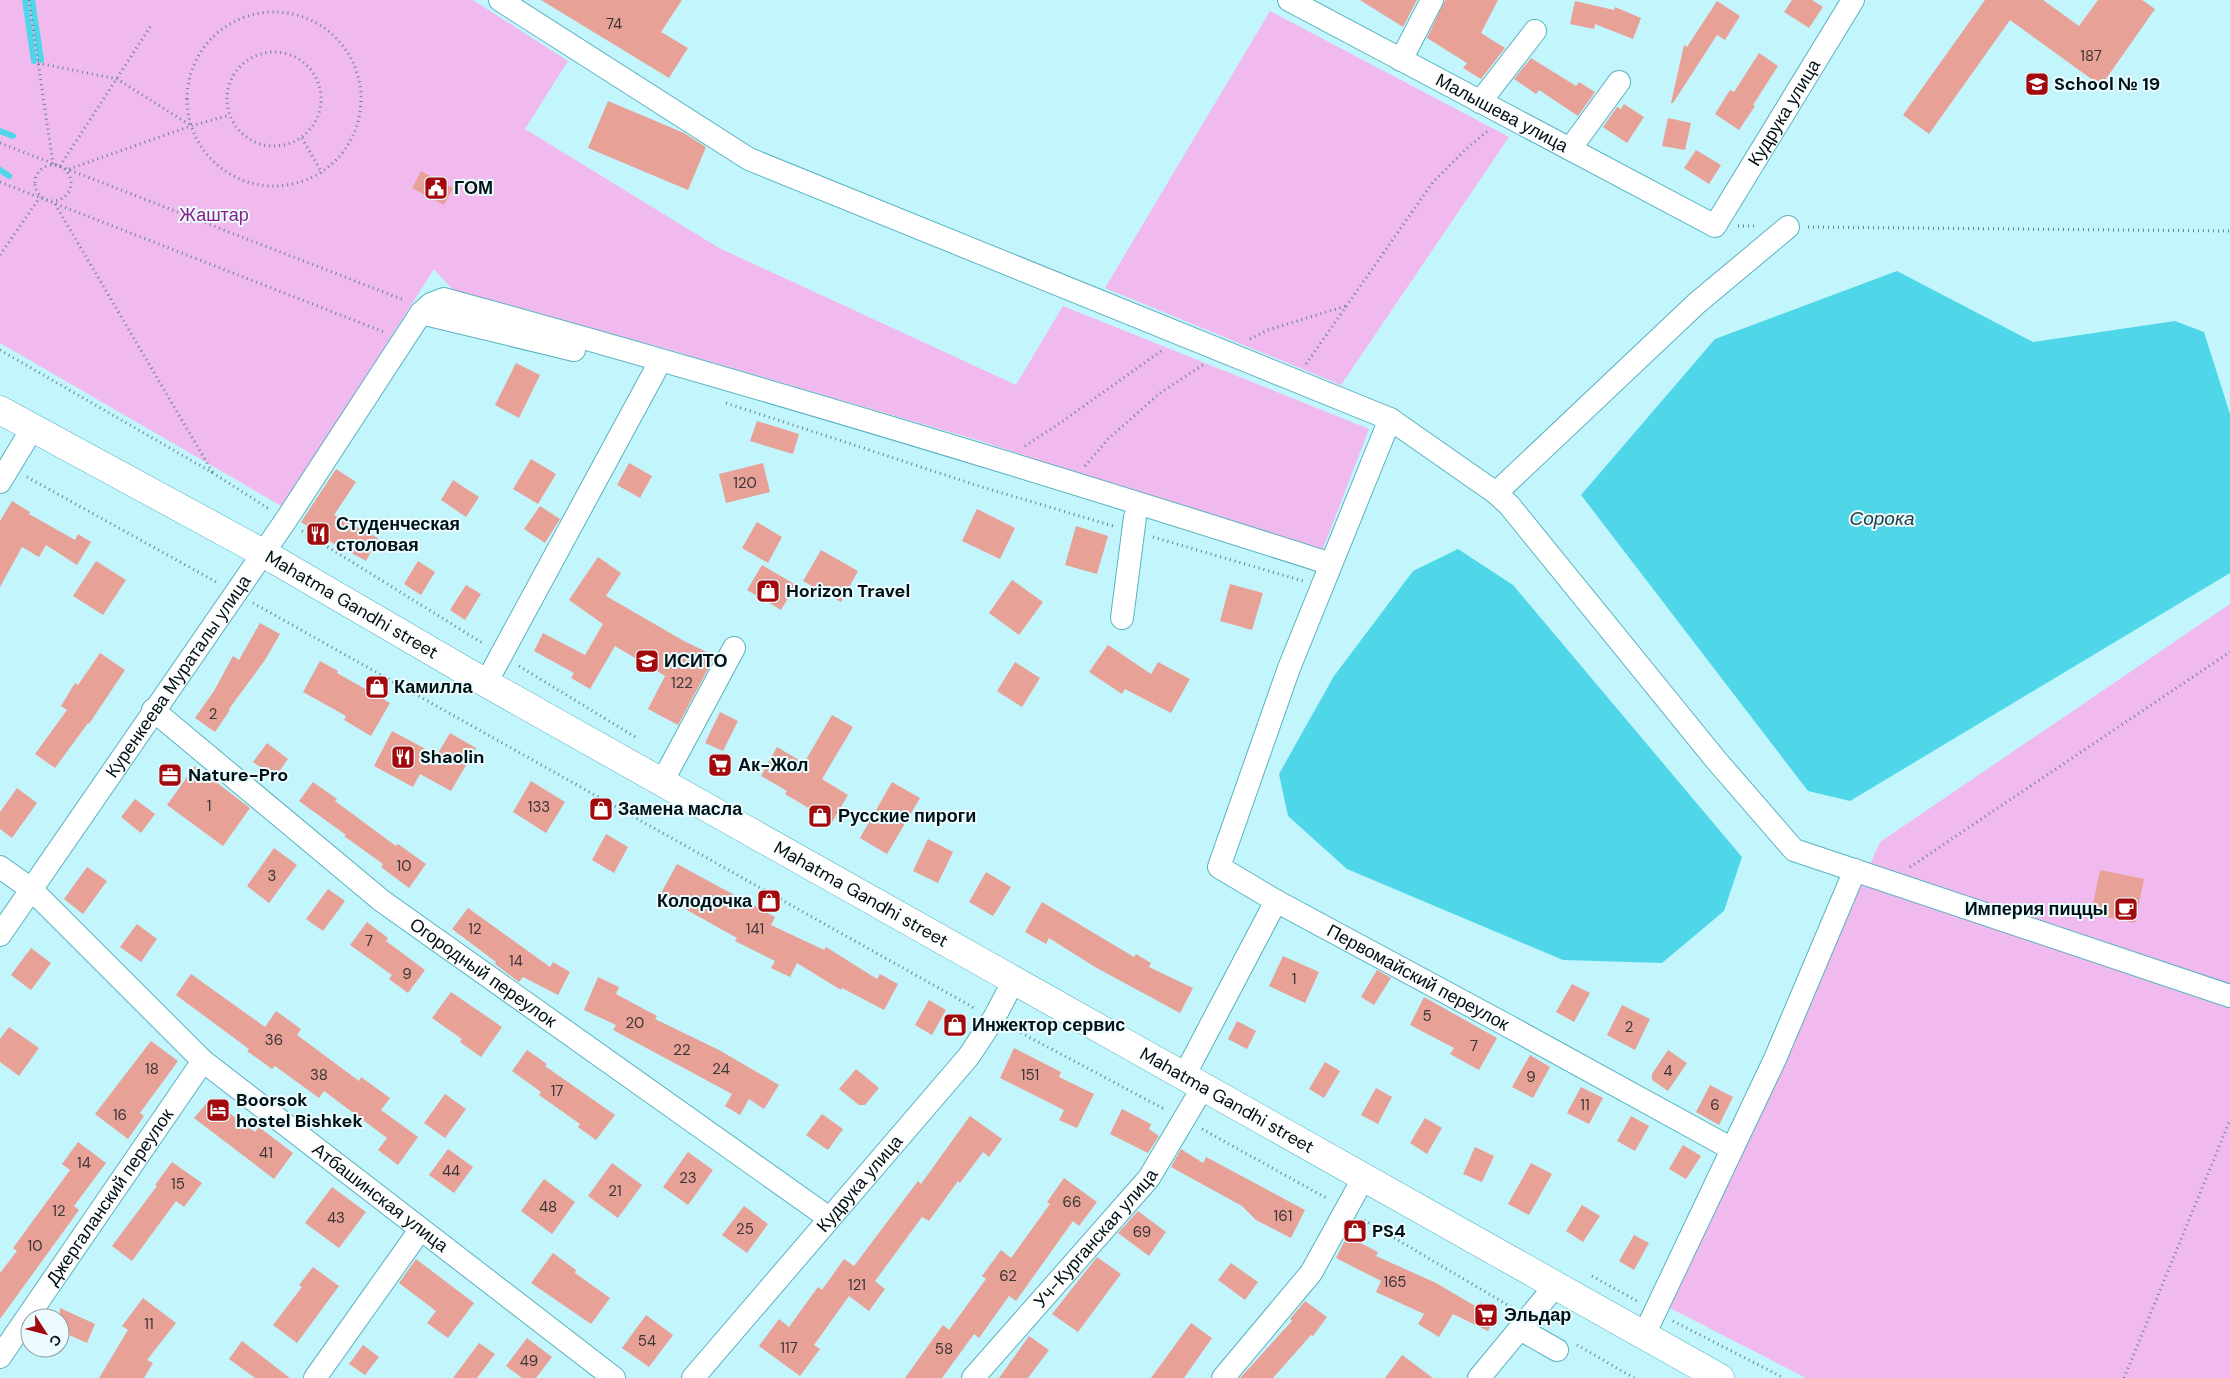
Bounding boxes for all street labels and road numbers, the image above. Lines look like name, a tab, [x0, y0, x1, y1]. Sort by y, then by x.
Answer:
street label: Кудрука улица	[1742, 54, 1826, 171]
street label: Малышева улица	[1431, 68, 1573, 158]
street label: Mahatma Gandhi street	[261, 545, 443, 665]
street label: Куренкеева Мураталы улица	[100, 570, 257, 783]
street label: Mahatma Gandhi street	[770, 836, 953, 953]
street label: Огородный переулок	[405, 912, 561, 1033]
street label: Первомайский переулок	[1323, 919, 1513, 1036]
street label: Mahatma Gandhi street	[1136, 1042, 1319, 1159]
street label: Джергаланский переулок	[41, 1104, 179, 1290]
street label: Кудрука улица	[811, 1129, 909, 1237]
street label: Атбашинская улица	[307, 1138, 454, 1258]
street label: Уч-Курганская улица	[1028, 1164, 1164, 1313]

